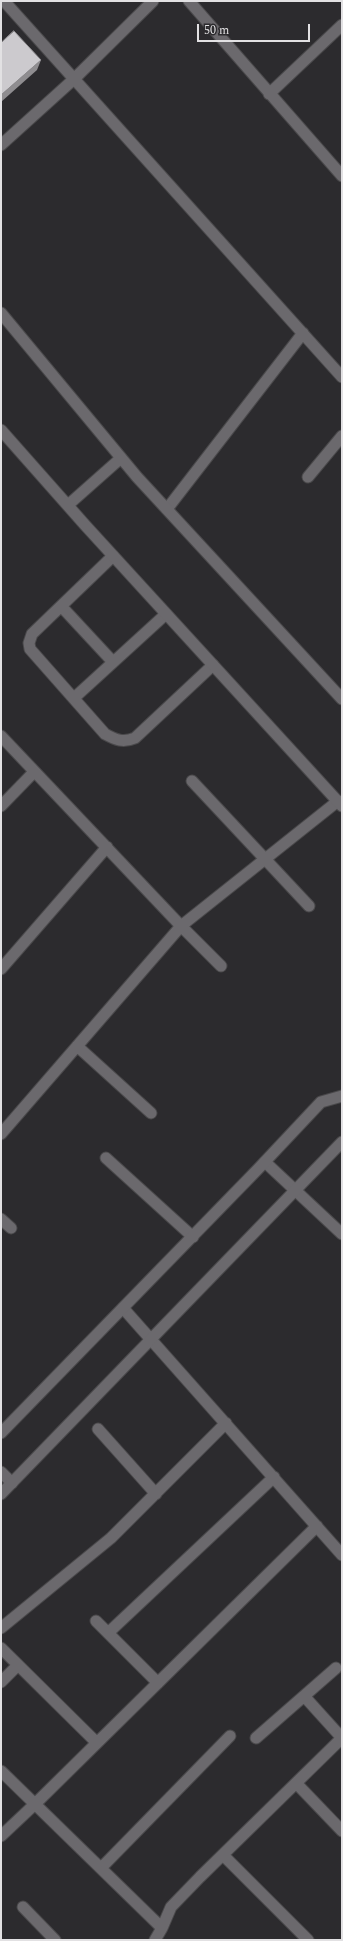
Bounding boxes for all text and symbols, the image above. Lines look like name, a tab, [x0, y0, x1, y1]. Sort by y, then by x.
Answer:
scale bar	[199, 16, 312, 42]
text: 50 m	[204, 21, 229, 40]

